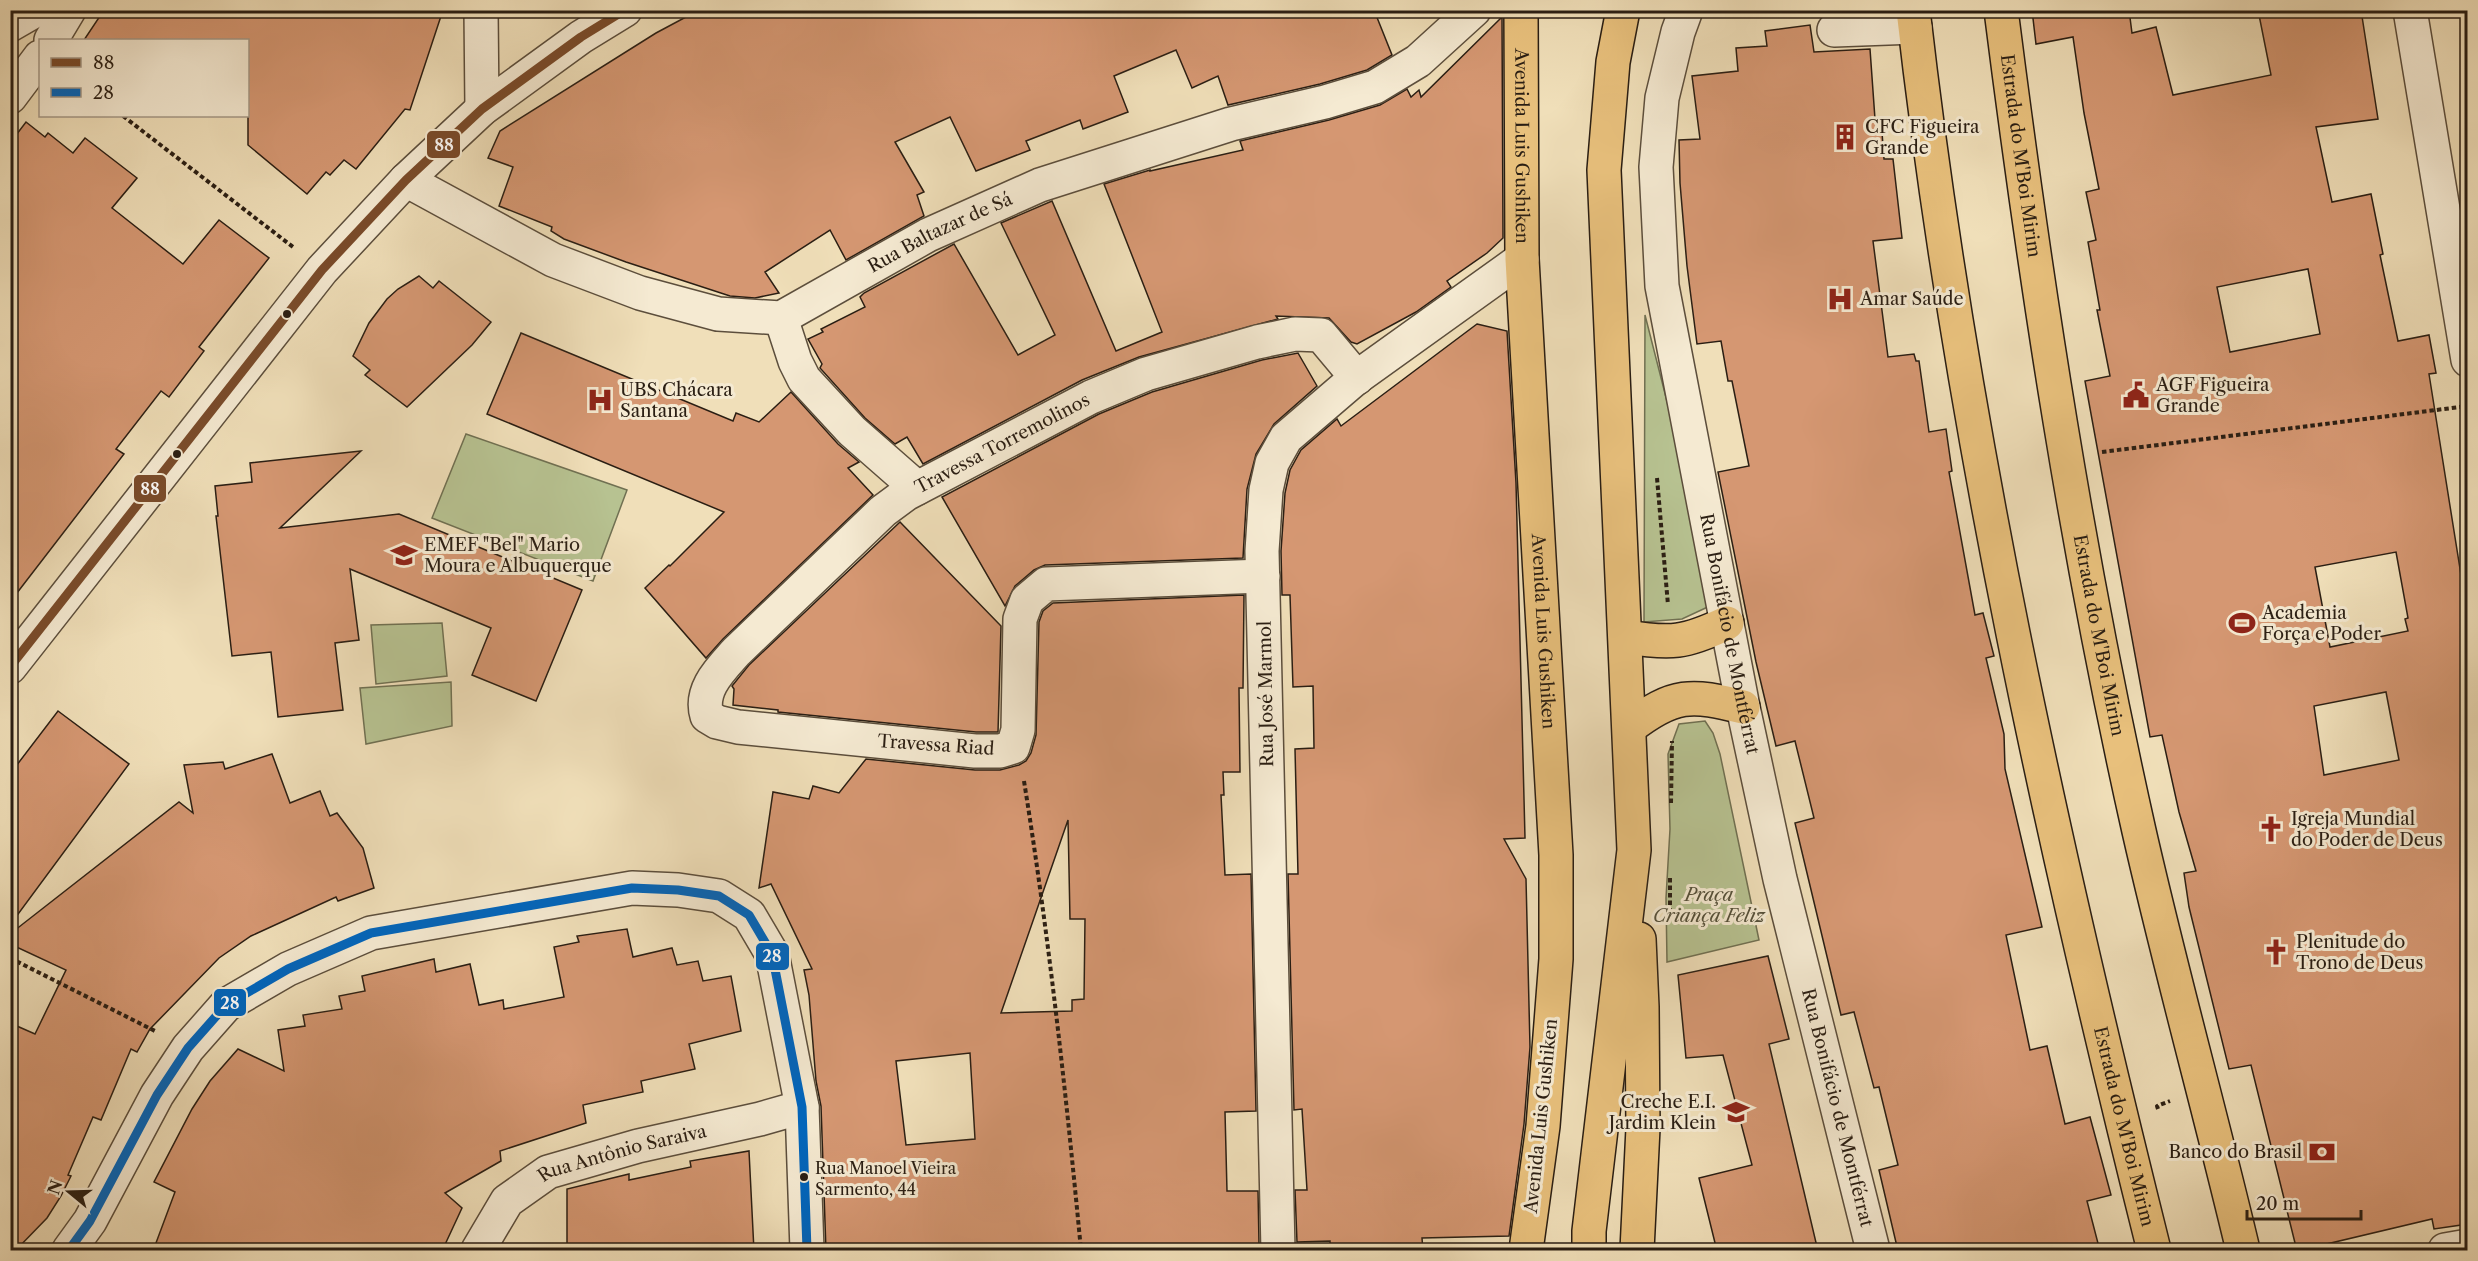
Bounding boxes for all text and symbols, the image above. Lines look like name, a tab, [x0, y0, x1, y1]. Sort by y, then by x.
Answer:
legend	[39, 39, 249, 117]
street label: Avenida Luis Gushiken	[1510, 47, 1533, 244]
text: 88	[93, 52, 114, 74]
street label: Estrada do M'Boi Mirim	[1996, 53, 2046, 259]
text: 28	[93, 82, 114, 104]
place label: CFC Figueira Grande	[1865, 116, 1980, 159]
building icon: CFC Figueira Grande	[1830, 122, 1860, 152]
line badge: 88	[426, 130, 461, 159]
text: 88	[434, 135, 454, 155]
street label: Rua Baltazar de Sá	[864, 188, 1016, 278]
hospital icon: Amar Saúde	[1825, 284, 1855, 314]
place label: Amar Saúde	[1859, 288, 1964, 310]
unlabelled marker	[281, 308, 293, 320]
place label: AGF Figueira Grande	[2155, 374, 2270, 417]
place label: UBS Chácara Santana	[620, 379, 733, 422]
public building icon: AGF Figueira Grande	[2121, 380, 2151, 410]
hospital icon: UBS Chácara Santana	[585, 385, 615, 415]
street label: Travessa Torremolinos	[911, 389, 1093, 498]
unlabelled marker	[171, 448, 183, 460]
line badge: 88	[133, 474, 167, 503]
text: 88	[140, 479, 160, 499]
street label: Rua Bonifácio de Montférrat	[1695, 511, 1764, 757]
street label: Avenida Luis Gushiken	[1527, 532, 1560, 730]
street label: Estrada do M'Boi Mirim	[2069, 533, 2129, 738]
place label: EMEF "Bel" Mario Moura e Albuquerque	[424, 534, 612, 577]
school or university icon: EMEF "Bel" Mario Moura e Albuquerque	[389, 540, 419, 570]
place label: Academia Força e Poder	[2261, 602, 2381, 645]
sports icon: Academia Força e Poder	[2227, 608, 2257, 638]
street label: Rua José Marmol	[1254, 621, 1278, 767]
street label: Travessa Riad	[877, 730, 995, 760]
place label: Igreja Mundial do Poder de Deus	[2291, 808, 2443, 851]
church icon: Igreja Mundial do Poder de Deus	[2256, 814, 2286, 844]
park label: Praça Criança Feliz	[1653, 884, 1767, 927]
place label: Plenitude do Trono de Deus	[2296, 931, 2423, 974]
church icon: Plenitude do Trono de Deus	[2261, 937, 2291, 967]
line badge: 28	[755, 942, 790, 971]
text: 28	[762, 946, 782, 966]
street label: Rua Bonifácio de Montférrat	[1797, 986, 1878, 1230]
line badge: 28	[213, 988, 247, 1017]
text: 28	[220, 993, 240, 1013]
street label: Avenida Luis Gushiken	[1520, 1018, 1562, 1215]
street label: Estrada do M'Boi Mirim	[2089, 1024, 2159, 1229]
place label: Creche E.I. Jardim Klein	[1606, 1091, 1716, 1134]
school or university icon: Creche E.I. Jardim Klein	[1721, 1097, 1751, 1127]
street label: Rua Antônio Saraiva	[534, 1120, 709, 1187]
bank icon: Banco do Brasil	[2307, 1137, 2337, 1167]
place label: Banco do Brasil	[2168, 1141, 2302, 1163]
place label: Rua Manoel Vieira Sarmento, 44	[815, 1158, 957, 1199]
north arrow	[39, 1162, 99, 1222]
marker: Rua Manoel Vieira Sarmento, 44	[798, 1171, 810, 1183]
text: N	[43, 1177, 67, 1197]
scale bar	[2247, 1183, 2361, 1221]
text: 20 m	[2256, 1193, 2300, 1215]

